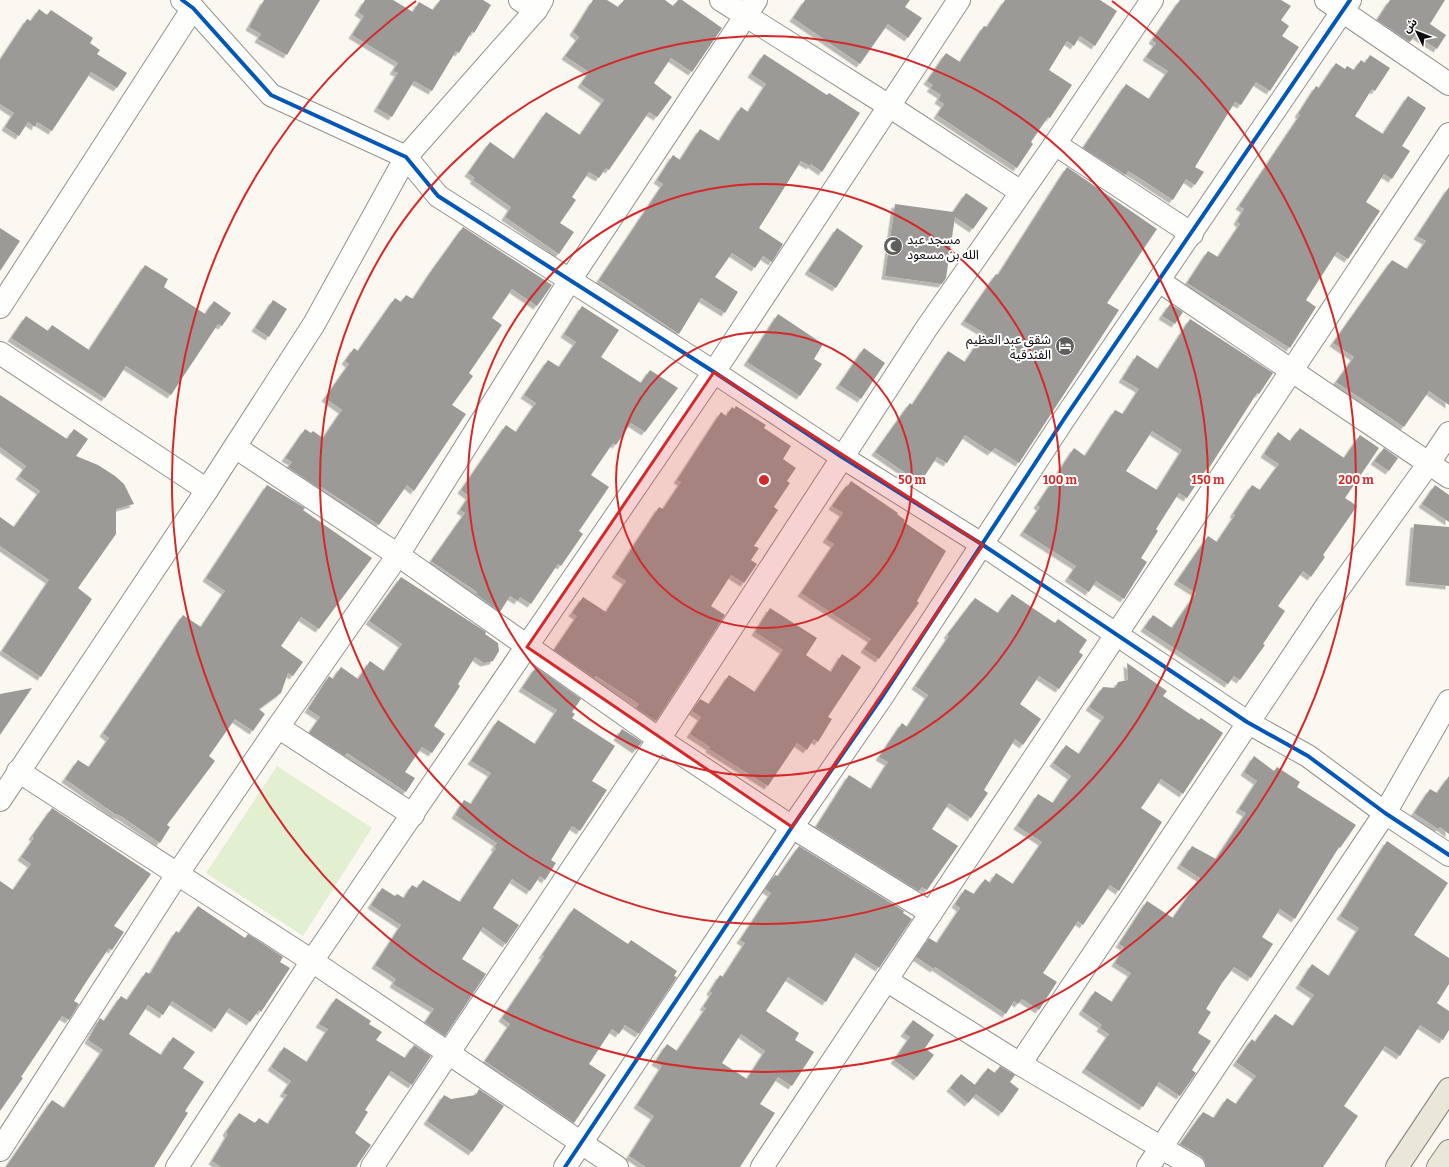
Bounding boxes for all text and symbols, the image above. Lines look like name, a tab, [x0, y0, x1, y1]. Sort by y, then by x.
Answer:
north arrow	[1397, 12, 1437, 52]
text: ش	[1400, 16, 1420, 35]
place label: مسجد عبد الله بن مسعود	[907, 232, 979, 263]
mosque icon: مسجد عبد الله بن مسعود	[882, 235, 904, 257]
place label: شقق عبد العظيم الفندقية	[966, 332, 1051, 362]
hotel icon: شقق عبد العظيم الفندقية	[1054, 335, 1076, 357]
centre of rings	[757, 473, 771, 487]
text: 50 m	[898, 473, 926, 487]
text: 100 m	[1043, 473, 1078, 487]
text: 150 m	[1192, 473, 1225, 487]
text: 200 m	[1338, 473, 1374, 487]

